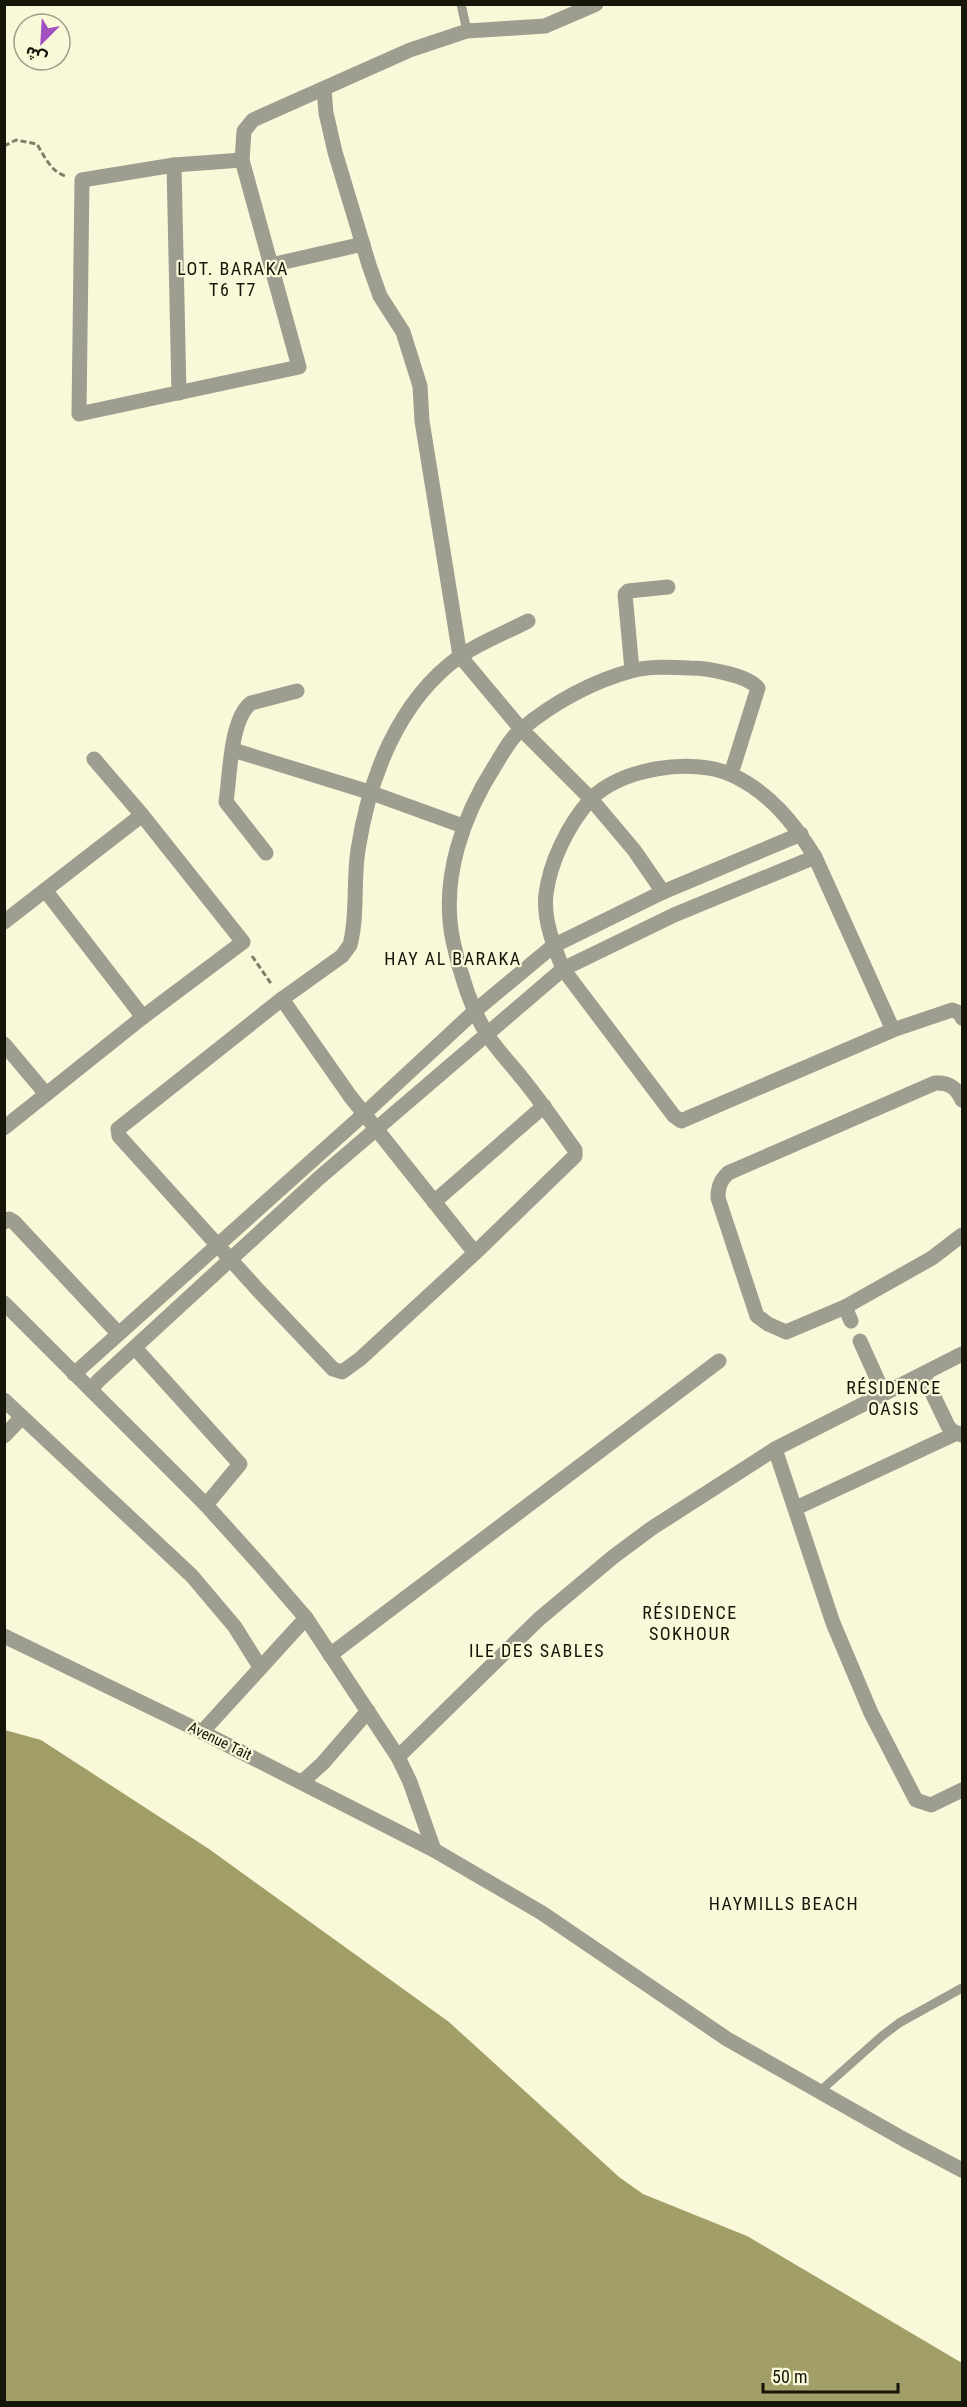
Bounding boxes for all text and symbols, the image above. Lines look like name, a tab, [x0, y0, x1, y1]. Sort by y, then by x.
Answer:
north arrow	[12, 12, 72, 72]
text: ش	[22, 42, 50, 68]
district label: LOT. BARAKA T6 T7	[177, 258, 289, 300]
district label: HAY AL BARAKA	[384, 948, 522, 969]
district label: RÉSIDENCE OASIS	[846, 1377, 942, 1419]
district label: RÉSIDENCE SOKHOUR	[642, 1602, 738, 1644]
district label: ILE DES SABLES	[469, 1640, 605, 1661]
street label: Avenue Tait	[185, 1718, 255, 1764]
district label: HAYMILLS BEACH	[709, 1893, 859, 1914]
scale bar	[763, 2356, 898, 2394]
text: 50 m	[772, 2366, 807, 2387]

